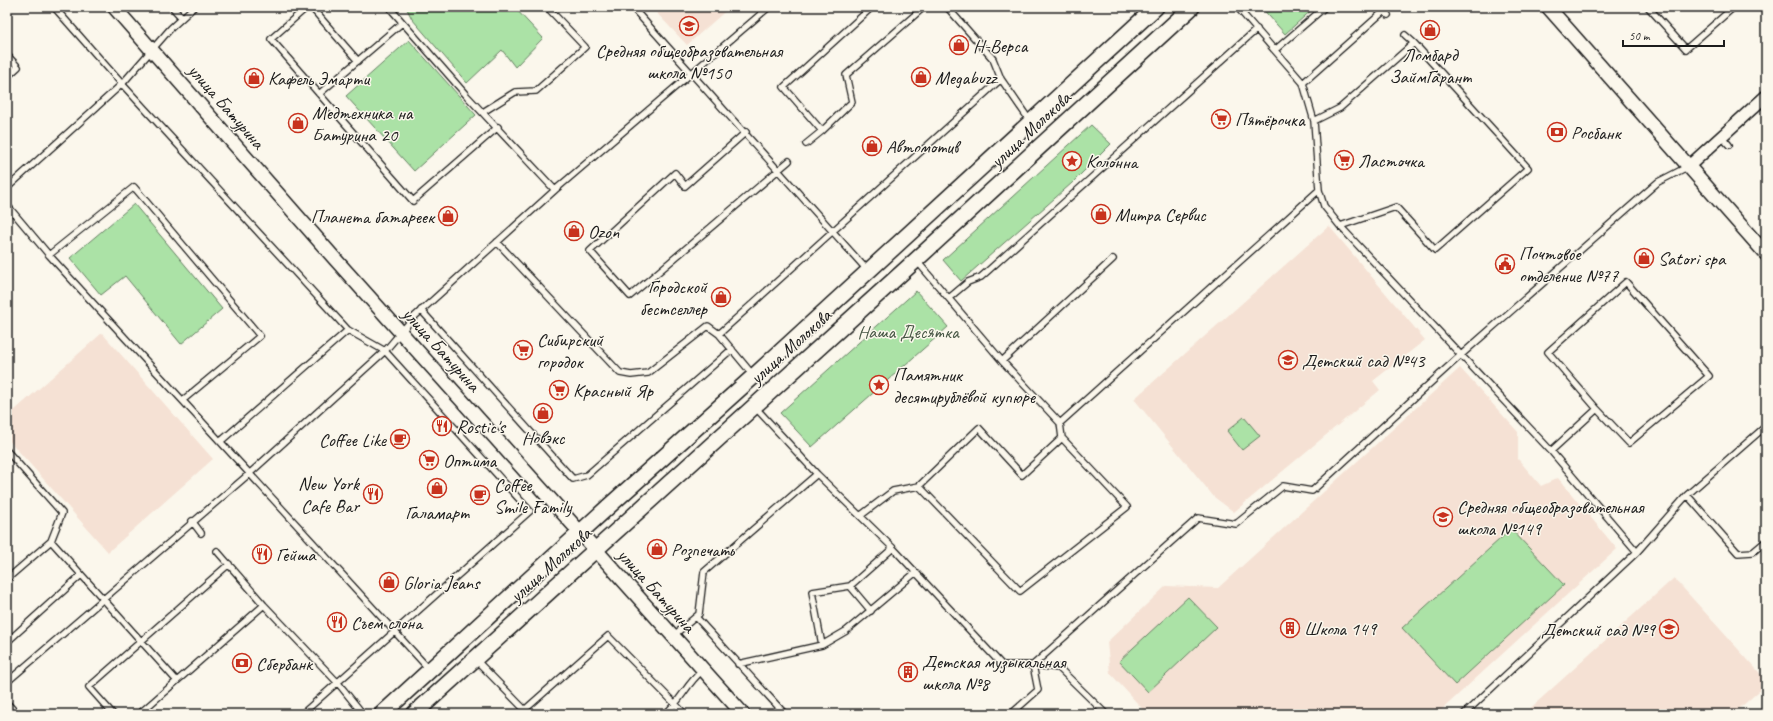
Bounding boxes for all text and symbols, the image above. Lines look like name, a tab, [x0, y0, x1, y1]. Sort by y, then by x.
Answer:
school or university icon: Средняя общеобразовательная школа №150	[678, 15, 700, 37]
shop icon: Ломбард ЗаймГарант	[1419, 19, 1441, 41]
scale bar	[1623, 22, 1724, 48]
text: 50 m	[1629, 28, 1651, 44]
shop icon: Н-Верса	[948, 34, 970, 56]
place label: Н-Верса	[973, 34, 1029, 58]
place label: Средняя общеобразовательная школа №150	[596, 39, 784, 85]
place label: Ломбард ЗаймГарант	[1389, 43, 1472, 89]
street label: улица Батурина	[182, 58, 271, 156]
shop icon: Megabuzz	[910, 66, 932, 88]
place label: Megabuzz	[935, 66, 998, 90]
shop icon: Кафель Эмарти	[243, 67, 265, 89]
place label: Кафель Эмарти	[268, 67, 370, 91]
street label: улица Молокова	[985, 85, 1077, 174]
place label: Медтехника на Батурина 20	[312, 101, 414, 147]
supermarket icon: Пятёрочка	[1210, 108, 1232, 130]
place label: Пятёрочка	[1235, 108, 1306, 132]
shop icon: Медтехника на Батурина 20	[287, 112, 309, 134]
bank icon: Росбанк	[1546, 121, 1568, 143]
place label: Росбанк	[1571, 121, 1622, 145]
shop icon: Автомотив	[861, 135, 883, 157]
place label: Автомотив	[886, 135, 962, 159]
supermarket icon: Ласточка	[1333, 149, 1355, 171]
place label: Ласточка	[1358, 149, 1426, 173]
place icon: Колонна	[1061, 150, 1083, 172]
place label: Колонна	[1086, 150, 1140, 174]
shop icon: Митра Сервис	[1090, 203, 1112, 225]
place label: Митра Сервис	[1115, 203, 1207, 227]
place label: Планета батареек	[311, 205, 436, 229]
shop icon: Планета батареек	[437, 205, 459, 227]
shop icon: Ozon	[563, 220, 585, 242]
place label: Ozon	[588, 220, 620, 244]
place label: Почтовое отделение №77	[1519, 242, 1620, 288]
shop icon: Satori spa	[1633, 247, 1655, 269]
place label: Satori spa	[1658, 247, 1727, 271]
public building icon: Почтовое отделение №77	[1494, 253, 1516, 275]
place label: Городской бестселлер	[640, 275, 708, 321]
shop icon: Городской бестселлер	[710, 286, 732, 308]
street label: улица Батурина	[396, 302, 487, 398]
street label: улица Молокова	[744, 303, 838, 390]
park label: Наша Десятка	[857, 320, 960, 344]
place label: Сибирский городок	[537, 328, 604, 374]
supermarket icon: Сибирский городок	[512, 339, 534, 361]
school or university icon: Детский сад №43	[1277, 349, 1299, 371]
place label: Детский сад №43	[1302, 349, 1426, 373]
place label: Памятник десятирублёвой купюре	[893, 363, 1037, 409]
place icon: Памятник десятирублёвой купюре	[868, 374, 890, 396]
supermarket icon: Красный Яр	[548, 379, 570, 401]
place label: Красный Яр	[573, 379, 654, 403]
shop icon: Новэкс	[532, 402, 554, 424]
restaurant icon: Rostic's	[431, 415, 453, 437]
place label: Rostic's	[456, 415, 507, 439]
place label: Новэкс	[522, 426, 566, 450]
place label: Coffee Like	[319, 428, 388, 452]
cafe icon: Coffee Like	[389, 428, 411, 450]
supermarket icon: Оптима	[418, 449, 440, 471]
place label: Оптима	[443, 449, 497, 473]
place label: New York Cafe Bar	[298, 472, 361, 518]
place label: Coffee Smile Family	[494, 473, 573, 519]
shop icon: Галамарт	[426, 477, 448, 499]
restaurant icon: New York Cafe Bar	[362, 483, 384, 505]
cafe icon: Coffee Smile Family	[469, 484, 491, 506]
place label: Средняя общеобразовательная школа №149	[1457, 495, 1645, 541]
place label: Галамарт	[405, 501, 470, 525]
school or university icon: Средняя общеобразовательная школа №149	[1432, 506, 1454, 528]
street label: улица Молокова	[504, 521, 598, 608]
shop icon: Розпечать	[646, 538, 668, 560]
place label: Розпечать	[671, 538, 736, 562]
restaurant icon: Гейша	[251, 543, 273, 565]
place label: Гейша	[276, 543, 317, 567]
street label: улица Батурина	[611, 543, 702, 639]
shop icon: Gloria Jeans	[378, 571, 400, 593]
place label: Gloria Jeans	[403, 571, 481, 595]
restaurant icon: Съем слона	[326, 611, 348, 633]
place label: Съем слона	[351, 611, 424, 635]
building icon: Школа 149	[1279, 617, 1301, 639]
place label: Школа 149	[1304, 617, 1378, 641]
place label: Детский сад №9	[1541, 618, 1656, 642]
school or university icon: Детский сад №9	[1658, 618, 1680, 640]
place label: Детская музыкальная школа №8	[922, 650, 1067, 696]
bank icon: Сбербанк	[231, 652, 253, 674]
place label: Сбербанк	[256, 652, 314, 676]
building icon: Детская музыкальная школа №8	[897, 661, 919, 683]

